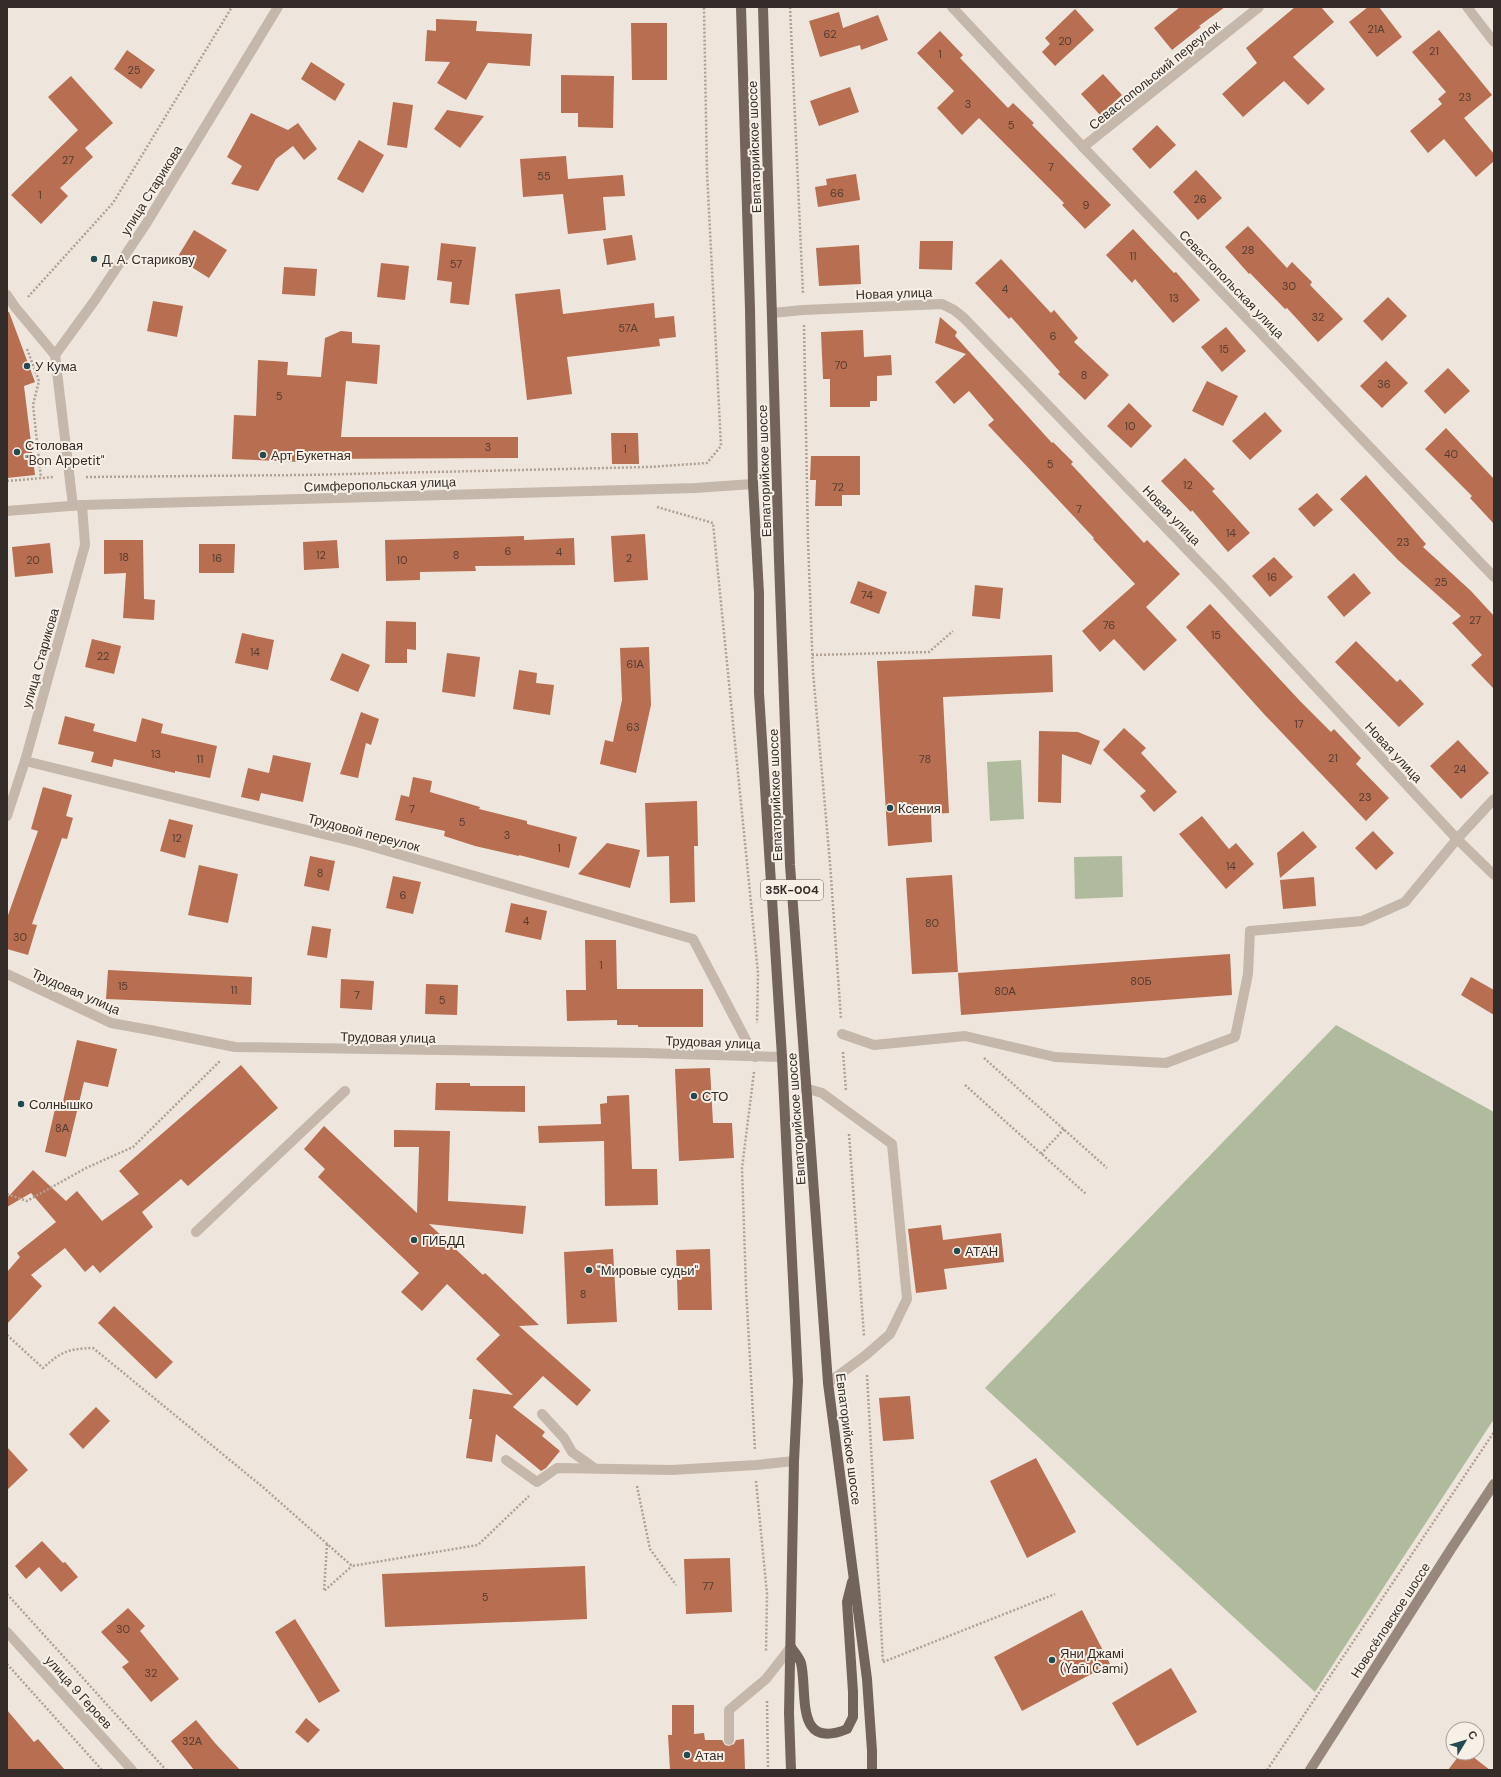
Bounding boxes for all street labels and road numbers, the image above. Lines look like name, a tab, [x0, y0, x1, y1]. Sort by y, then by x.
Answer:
street label: Севастопольский переулок	[1085, 17, 1224, 134]
street label: Евпаторийское шоссе	[744, 80, 765, 213]
street label: улица Старикова	[117, 141, 186, 239]
street label: Севастопольская улица	[1175, 226, 1288, 343]
street label: Новая улица	[855, 284, 933, 303]
street label: Евпаторийское шоссе	[754, 404, 775, 537]
street label: Симферопольская улица	[304, 473, 457, 496]
street label: Новая улица	[1139, 482, 1205, 549]
street label: улица Старикова	[18, 605, 63, 710]
street label: Новая улица	[1361, 718, 1427, 787]
street label: Евпаторийское шоссе	[765, 728, 786, 861]
street label: Трудовой переулок	[306, 809, 422, 856]
road number: 35К-004	[761, 880, 823, 900]
street label: Трудовая улица	[29, 964, 124, 1019]
street label: Трудовая улица	[340, 1028, 437, 1047]
street label: Трудовая улица	[665, 1032, 762, 1053]
street label: Евпаторийское шоссе	[783, 1052, 810, 1186]
street label: Евпаторийское шоссе	[832, 1372, 865, 1506]
street label: Новосёловское шоссе	[1347, 1559, 1434, 1681]
street label: улица 9 Героев	[41, 1652, 116, 1733]

